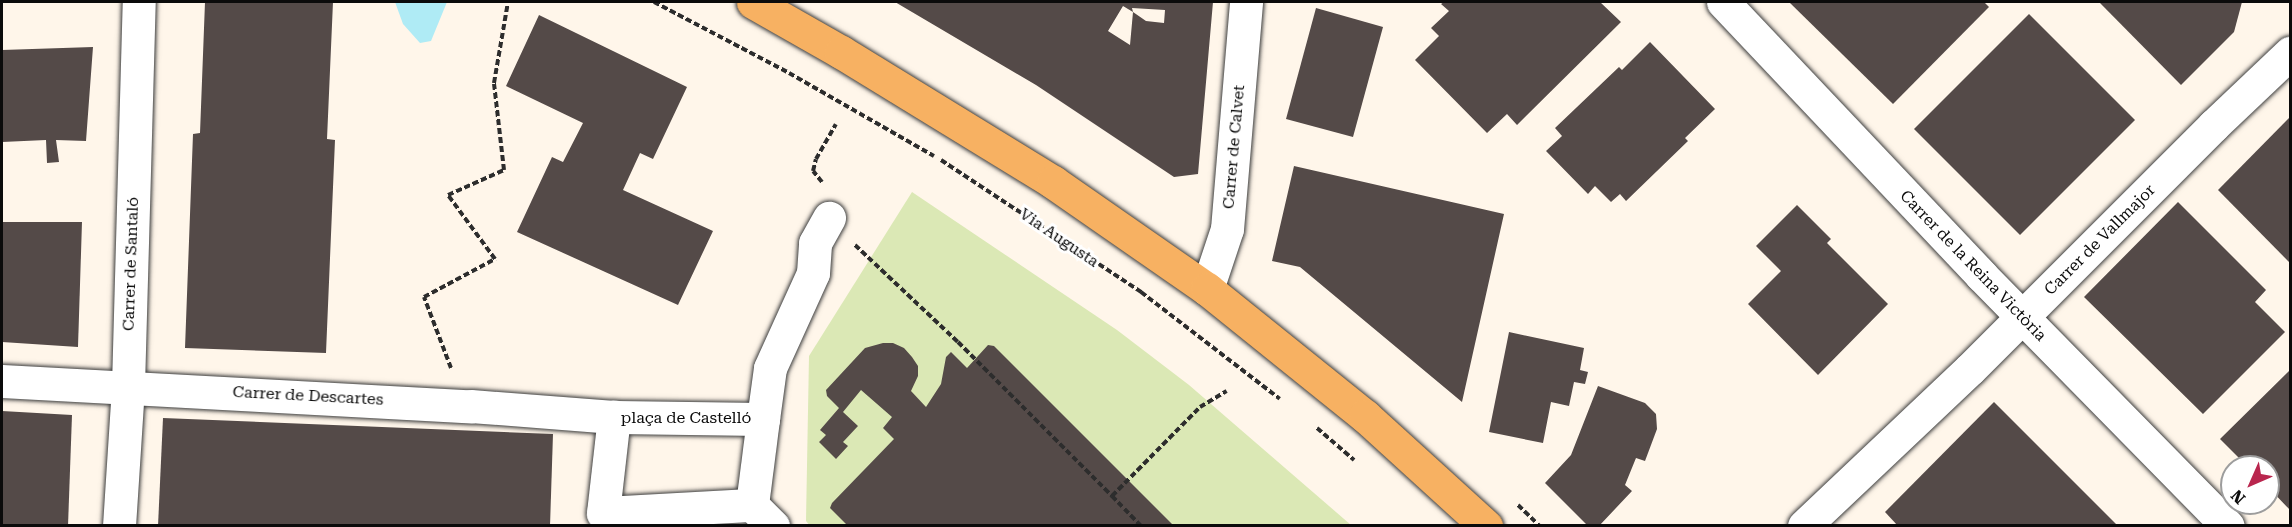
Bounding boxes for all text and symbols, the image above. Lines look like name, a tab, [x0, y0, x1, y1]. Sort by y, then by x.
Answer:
street label: Carrer de Calvet	[1219, 84, 1249, 210]
street label: Carrer de Vallmajor	[2041, 181, 2159, 299]
street label: Carrer de la Reina Victòria	[1896, 187, 2050, 345]
street label: Carrer de Santaló	[119, 197, 143, 331]
street label: Via Augusta	[1016, 205, 1102, 271]
street label: Carrer de Descartes	[232, 382, 384, 410]
street label: plaça de Castelló	[621, 408, 751, 428]
north arrow	[2220, 455, 2280, 515]
text: N	[2227, 486, 2249, 508]

